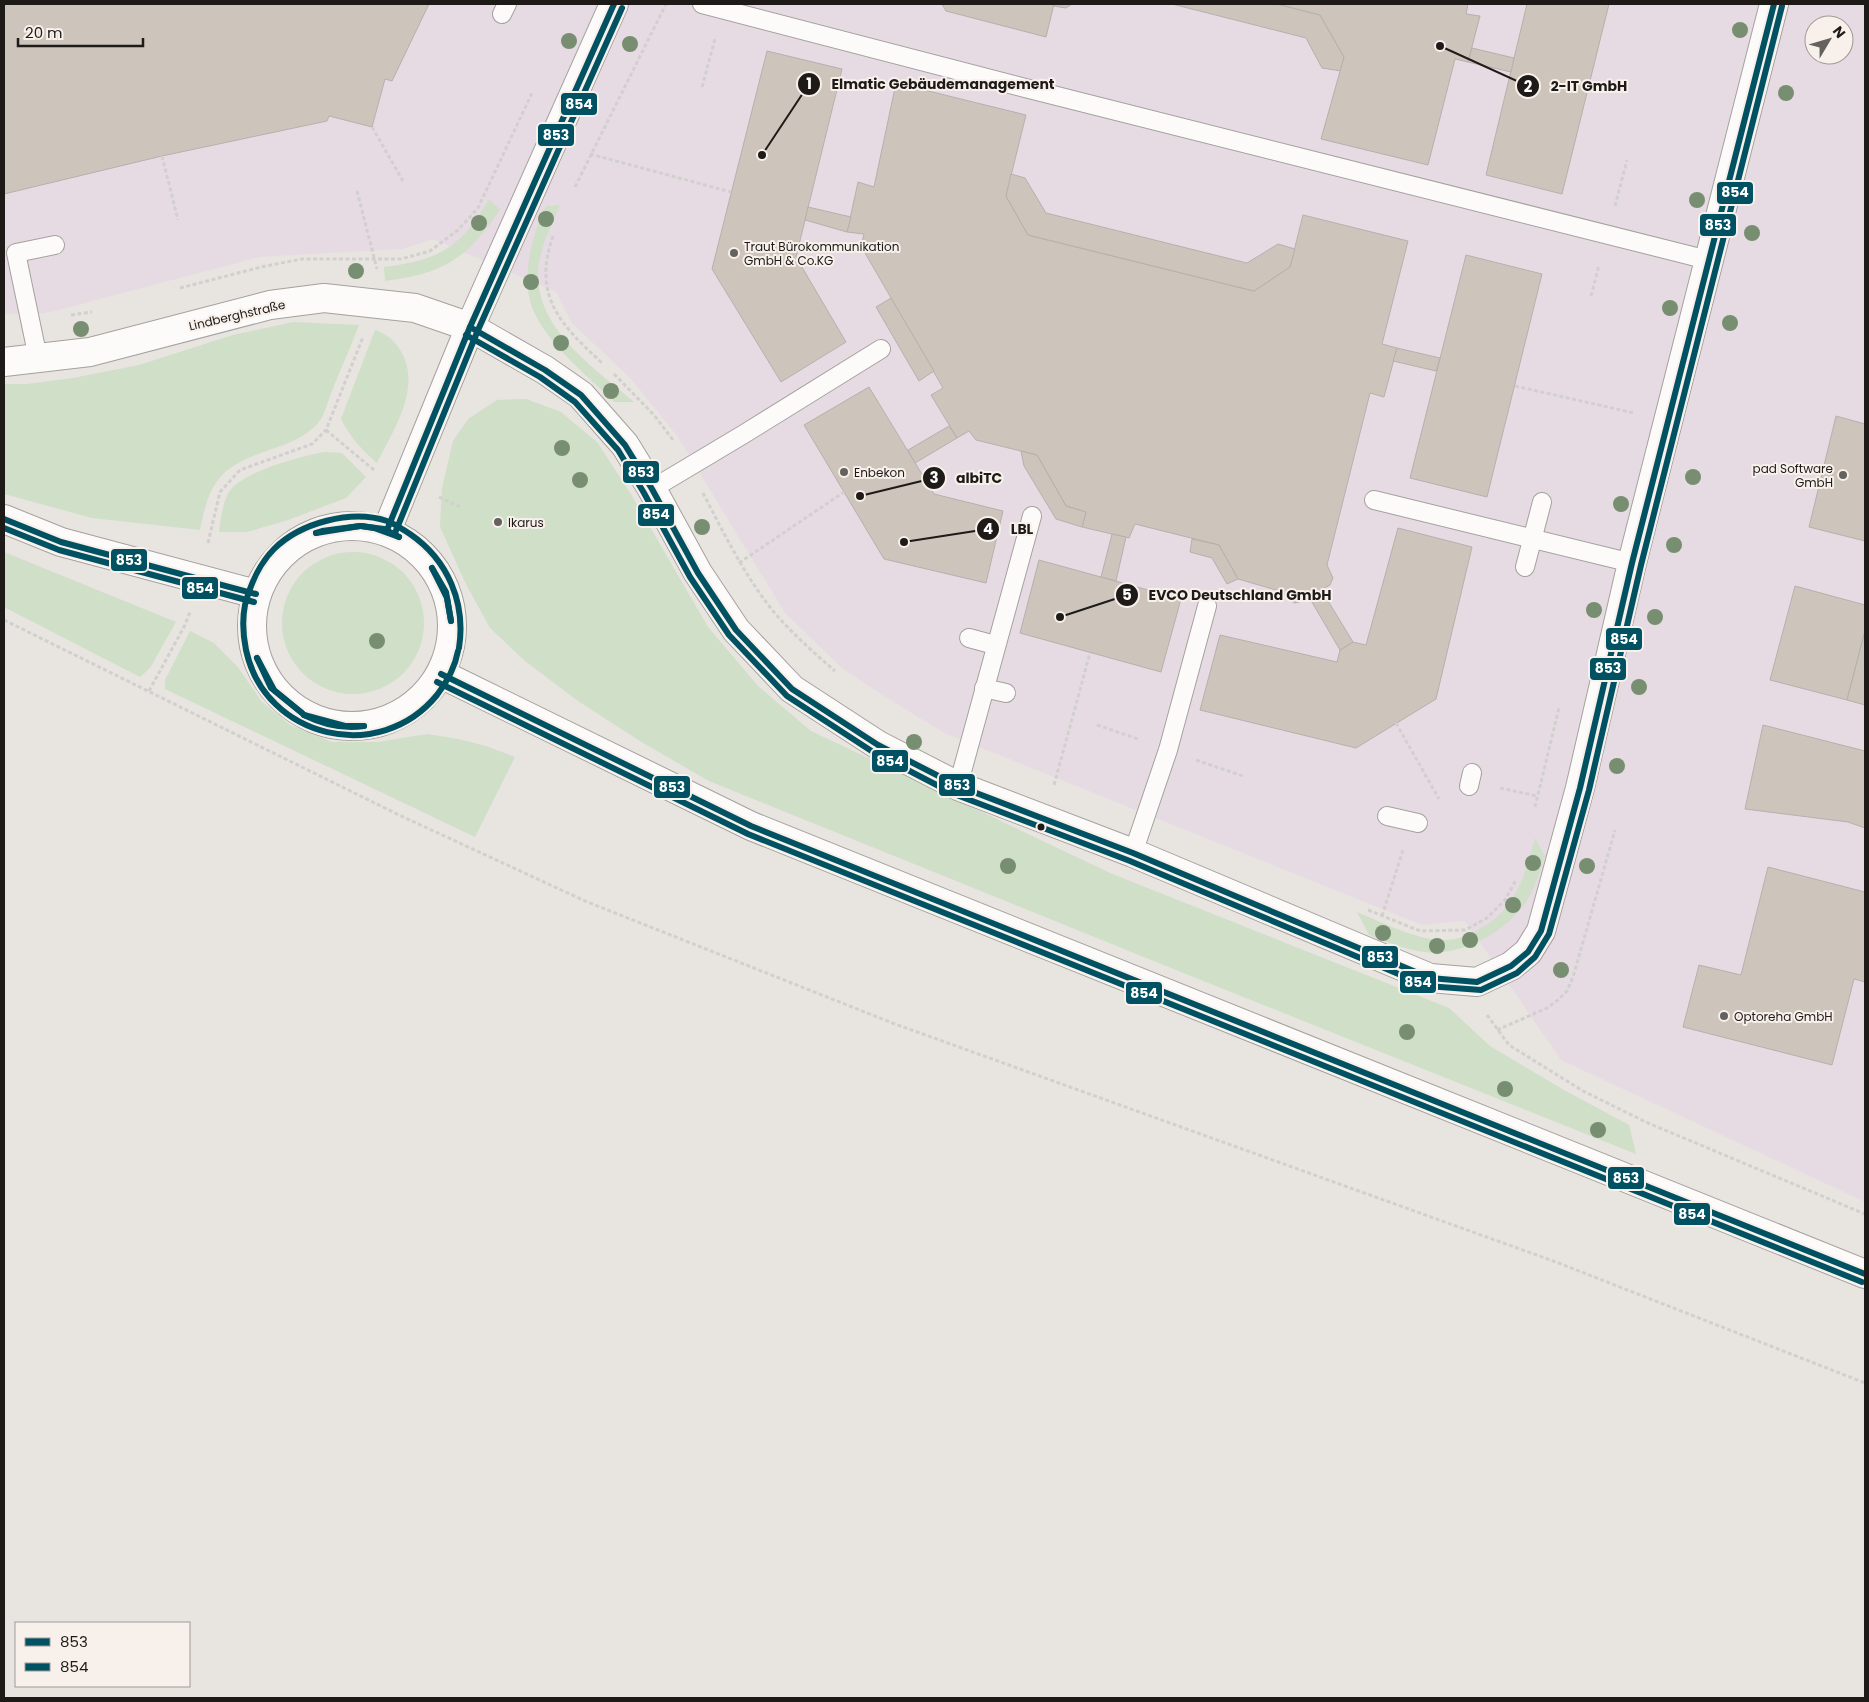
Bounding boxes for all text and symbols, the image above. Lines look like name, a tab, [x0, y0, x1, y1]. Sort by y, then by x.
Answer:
scale bar	[18, 15, 142, 47]
north arrow	[1804, 15, 1854, 65]
text: 20 m	[25, 22, 63, 43]
text: N	[1828, 22, 1850, 42]
callout: Elmatic Gebäudemanagement	[797, 69, 1065, 98]
callout: 2-IT GmbH	[1516, 72, 1637, 101]
text: 1	[806, 73, 812, 94]
text: Elmatic Gebäudemanagement	[831, 74, 1055, 94]
text: 2	[1524, 76, 1533, 97]
text: 2-IT GmbH	[1551, 76, 1627, 96]
line badge: 854	[560, 92, 598, 116]
text: 854	[565, 94, 593, 114]
line badge: 853	[537, 123, 575, 147]
text: 853	[543, 125, 569, 145]
line badge: 854	[1716, 181, 1754, 205]
text: 854	[1721, 182, 1749, 202]
line badge: 853	[1699, 213, 1737, 237]
text: 853	[1705, 215, 1731, 235]
place label: Traut Bürokommunikation GmbH & Co.KG	[744, 238, 899, 269]
marker: Traut Bürokommunikation GmbH & Co.KG	[728, 247, 740, 259]
street label: Lindberghstraße	[187, 296, 287, 334]
line badge: 853	[622, 460, 660, 484]
place label: pad Software GmbH	[1753, 460, 1833, 491]
text: 853	[628, 462, 654, 482]
callout: albiTC	[921, 463, 1013, 492]
place label: Enbekon	[854, 464, 905, 481]
marker: Enbekon	[838, 466, 850, 478]
text: 3	[929, 467, 939, 488]
text: albiTC	[956, 468, 1002, 488]
marker: pad Software GmbH	[1837, 469, 1849, 481]
line badge: 854	[637, 503, 675, 527]
text: 854	[642, 504, 670, 524]
place label: Ikarus	[508, 514, 544, 531]
callout: LBL	[975, 515, 1043, 544]
marker: Ikarus	[492, 516, 504, 528]
text: 4	[983, 518, 993, 539]
text: LBL	[1011, 519, 1034, 539]
line badge: 853	[110, 548, 148, 572]
text: 853	[116, 550, 142, 570]
line badge: 854	[181, 576, 219, 600]
text: 854	[186, 578, 214, 598]
callout: EVCO Deutschland GmbH	[1114, 581, 1342, 610]
text: 5	[1122, 584, 1132, 605]
text: EVCO Deutschland GmbH	[1149, 585, 1331, 605]
line badge: 854	[1605, 627, 1643, 651]
text: 854	[1610, 629, 1638, 649]
line badge: 853	[1589, 657, 1627, 681]
text: 853	[1595, 658, 1621, 678]
line badge: 854	[871, 749, 909, 773]
text: 854	[876, 751, 904, 771]
line badge: 853	[938, 773, 976, 797]
line badge: 853	[653, 775, 691, 799]
text: 853	[944, 775, 970, 795]
text: 853	[659, 777, 685, 797]
unlabelled marker	[1036, 822, 1046, 832]
line badge: 853	[1361, 945, 1399, 969]
text: 853	[1367, 947, 1393, 967]
line badge: 854	[1399, 970, 1437, 994]
text: 854	[1404, 972, 1432, 992]
line badge: 854	[1125, 981, 1163, 1005]
text: 854	[1130, 983, 1158, 1003]
place label: Optoreha GmbH	[1734, 1008, 1833, 1025]
marker: Optoreha GmbH	[1718, 1010, 1730, 1022]
line badge: 853	[1607, 1166, 1645, 1190]
text: 853	[1613, 1168, 1639, 1188]
line badge: 854	[1673, 1202, 1711, 1226]
text: 854	[1678, 1204, 1706, 1224]
legend	[15, 1622, 190, 1687]
text: 853	[60, 1631, 88, 1652]
text: 854	[60, 1656, 88, 1677]

